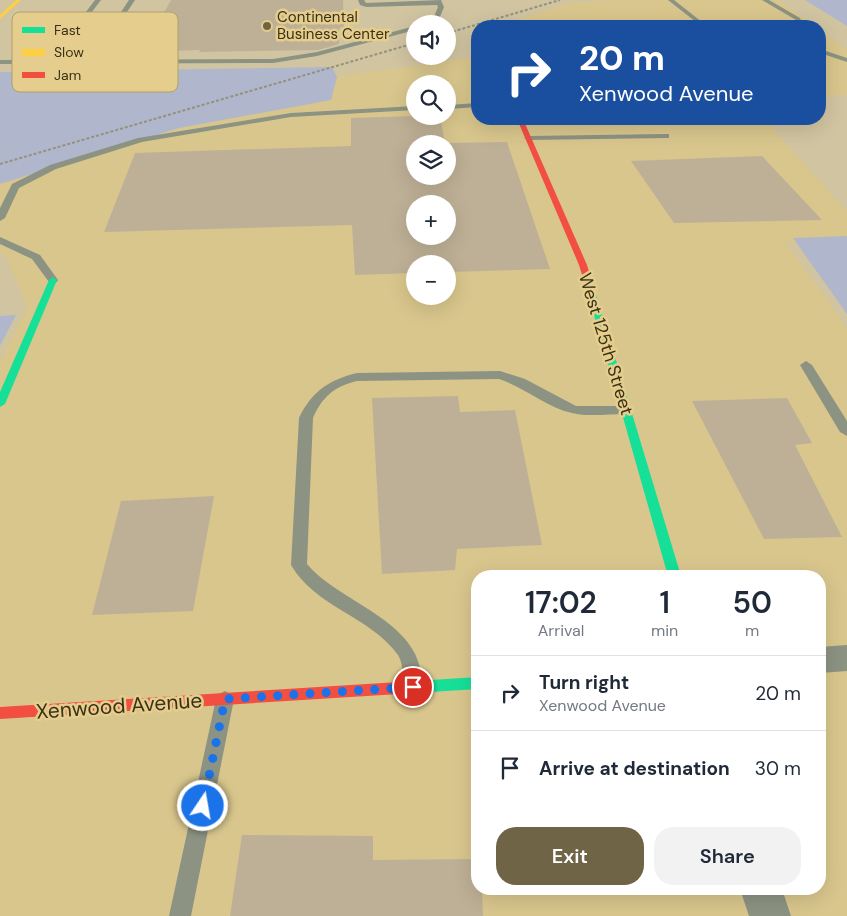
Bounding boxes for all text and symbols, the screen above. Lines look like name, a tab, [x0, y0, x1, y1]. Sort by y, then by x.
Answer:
place label: Continental Business Center	[277, 7, 390, 44]
legend	[12, 12, 178, 92]
map controls	[406, 15, 456, 305]
button: sound	[406, 15, 456, 65]
marker: Continental Business Center	[261, 20, 273, 32]
text: Fast	[54, 21, 81, 39]
text: 20 m	[579, 35, 665, 81]
icon: right	[496, 40, 561, 105]
text: Slow	[54, 43, 84, 61]
text: Jam	[54, 66, 81, 84]
button: search	[406, 75, 456, 125]
text: Xenwood Avenue	[579, 79, 754, 108]
button: layers	[406, 135, 456, 185]
button: +	[406, 195, 456, 245]
button: −	[406, 255, 456, 305]
street label: West 125th Street	[573, 270, 639, 418]
text: 17:02	[525, 583, 597, 622]
text: 1	[659, 583, 670, 622]
text: 50	[732, 583, 772, 622]
text: Arrival	[538, 620, 584, 641]
text: min	[651, 620, 678, 641]
text: m	[745, 620, 759, 641]
pin	[392, 666, 434, 708]
text: Turn right	[539, 670, 629, 695]
icon: arrive	[399, 673, 427, 701]
icon: right	[496, 679, 524, 707]
text: 20 m	[755, 681, 801, 706]
street label: Xenwood Avenue	[35, 686, 203, 726]
text: Xenwood Avenue	[539, 695, 666, 716]
icon: arrive	[496, 754, 524, 782]
text: Arrive at destination	[539, 756, 730, 781]
text: 30 m	[755, 756, 801, 781]
position arrow	[176, 779, 228, 831]
button: Exit	[496, 827, 644, 885]
button: Share	[654, 827, 801, 885]

